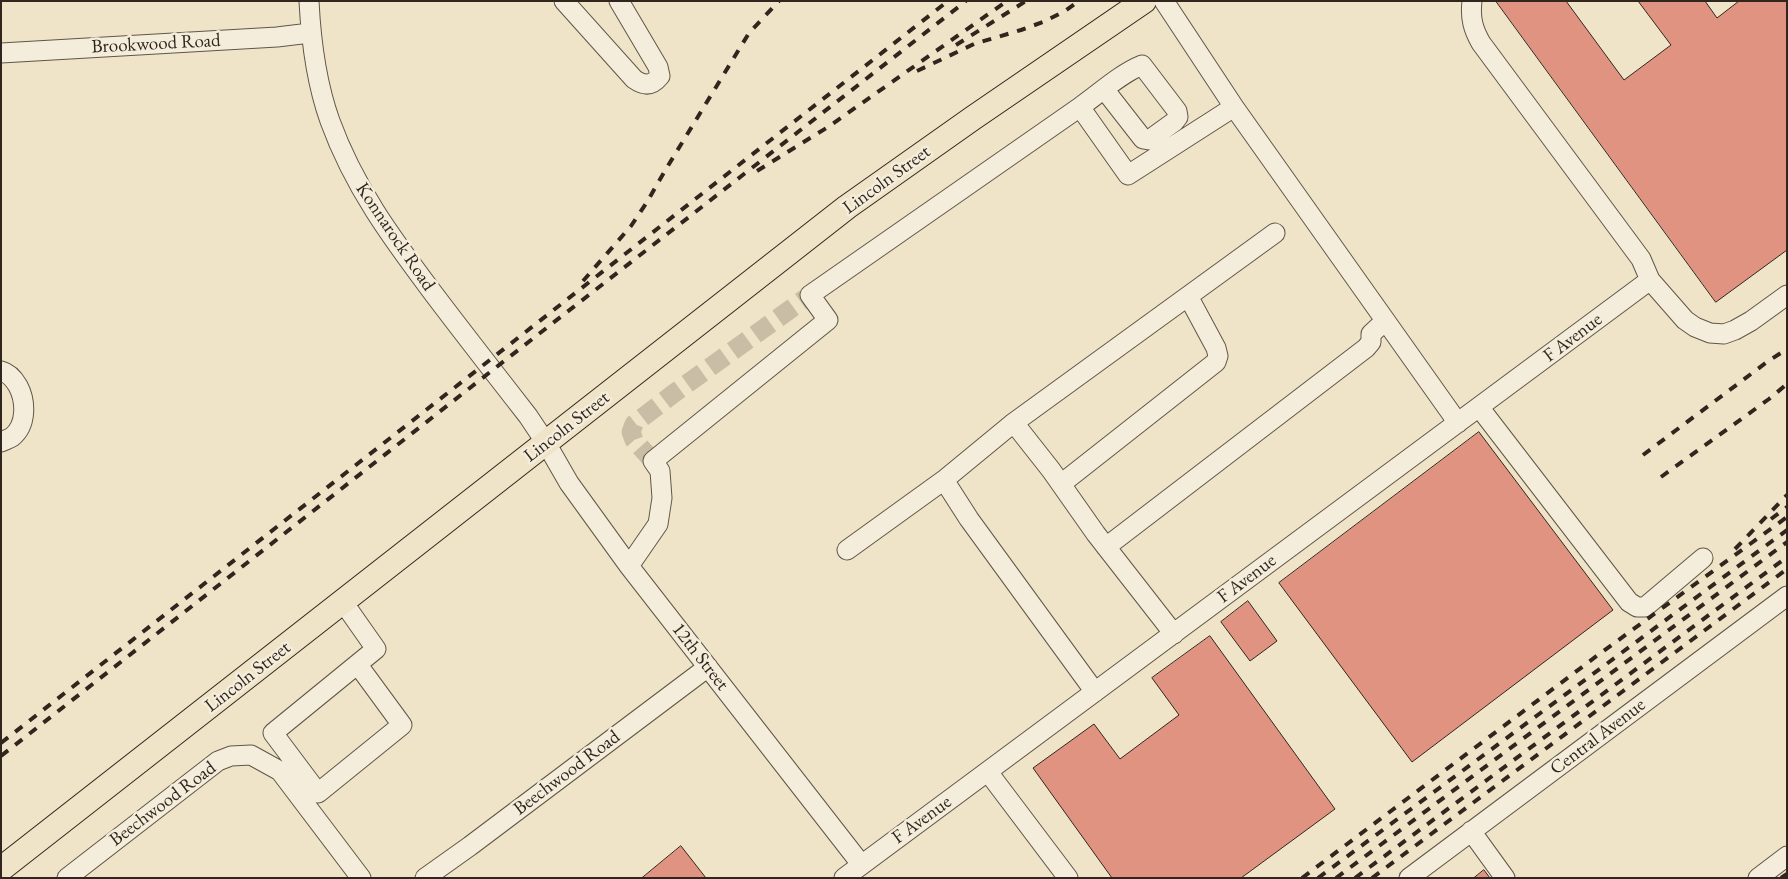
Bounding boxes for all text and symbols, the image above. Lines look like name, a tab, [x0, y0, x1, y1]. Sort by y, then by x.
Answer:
street label: Brookwood Road	[91, 29, 221, 59]
street label: Lincoln Street	[839, 141, 935, 219]
street label: Konnarock Road	[350, 178, 440, 296]
street label: F Avenue	[1539, 308, 1607, 368]
street label: Lincoln Street	[520, 386, 614, 468]
street label: F Avenue	[1213, 549, 1281, 609]
street label: 12th Street	[667, 619, 733, 695]
street label: Lincoln Street	[201, 636, 295, 718]
street label: Central Avenue	[1546, 694, 1650, 780]
street label: Beechwood Road	[509, 726, 625, 820]
street label: Beechwood Road	[105, 757, 221, 851]
street label: F Avenue	[888, 791, 956, 849]

